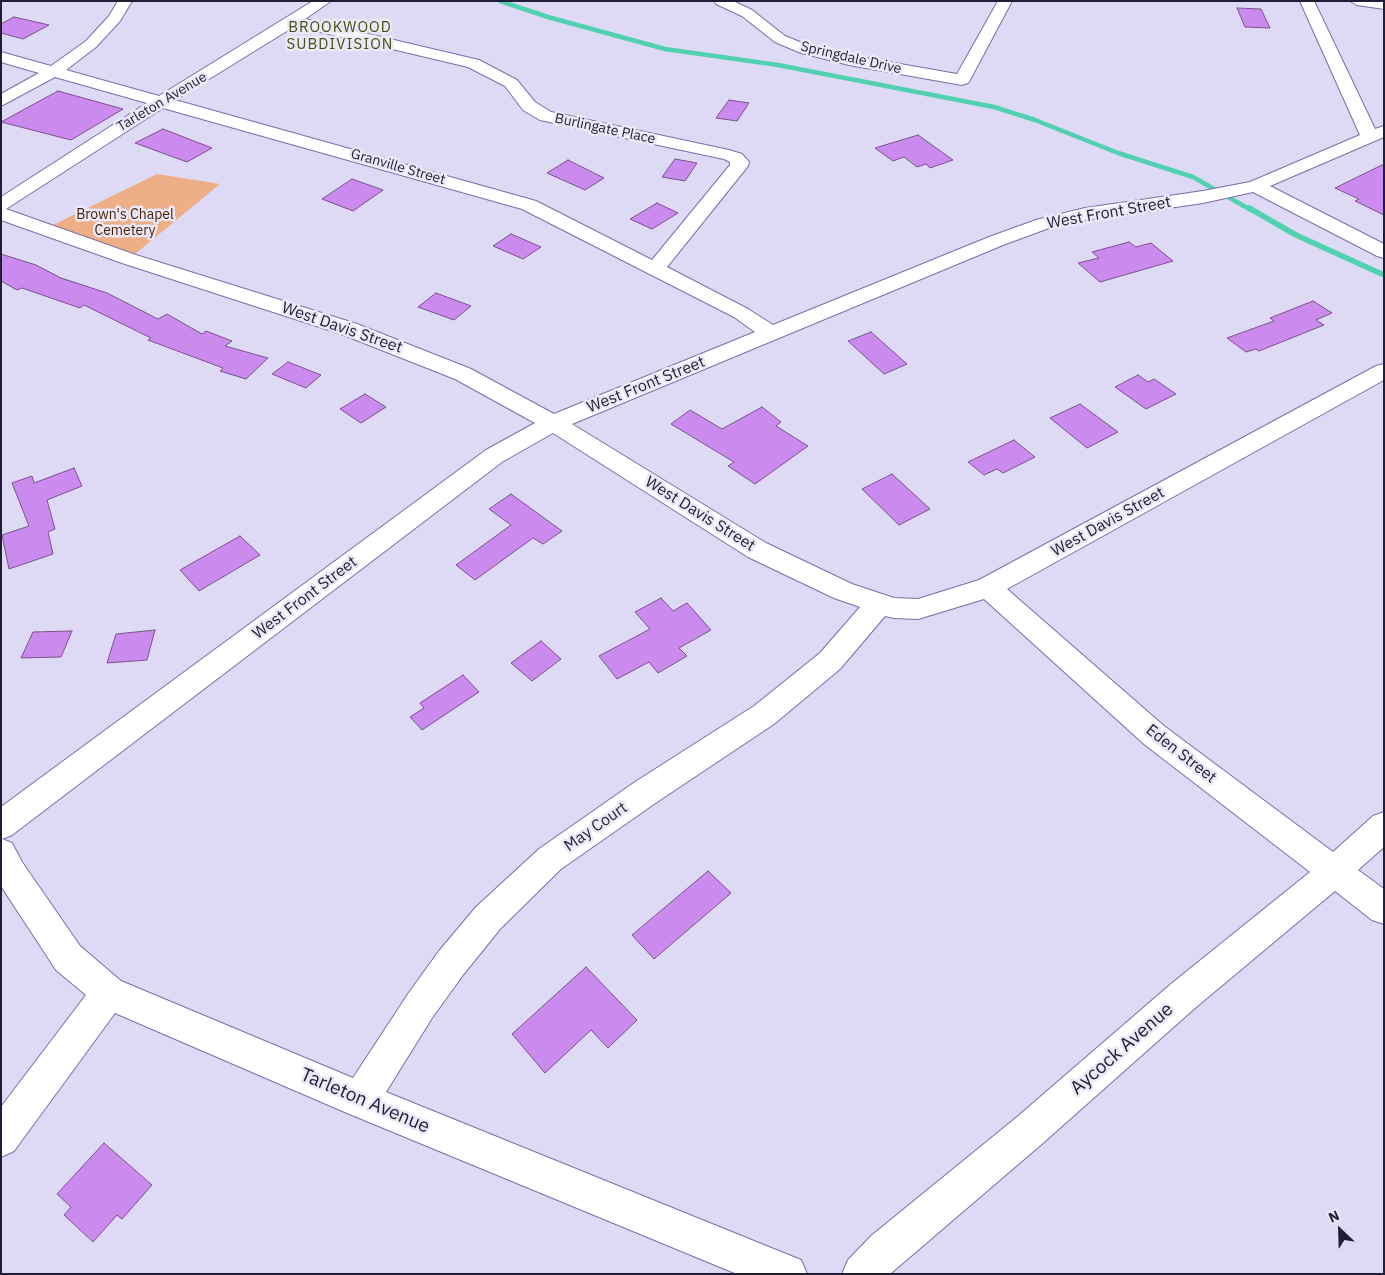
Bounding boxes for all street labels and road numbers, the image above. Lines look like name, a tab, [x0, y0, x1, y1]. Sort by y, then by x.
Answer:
street label: Springdale Drive	[799, 38, 903, 78]
street label: Tarleton Avenue	[114, 69, 210, 135]
street label: Burlingate Place	[553, 110, 657, 148]
street label: Granville Street	[349, 145, 447, 189]
street label: West Front Street	[1045, 193, 1173, 233]
street label: West Davis Street	[279, 298, 405, 358]
street label: West Front Street	[584, 353, 708, 417]
street label: West Davis Street	[641, 472, 759, 556]
street label: West Davis Street	[1048, 483, 1168, 561]
street label: West Front Street	[249, 553, 361, 643]
street label: Eden Street	[1142, 721, 1220, 787]
street label: May Court	[561, 798, 631, 856]
street label: Aycock Avenue	[1066, 998, 1178, 1100]
street label: Tarleton Avenue	[297, 1064, 433, 1138]

